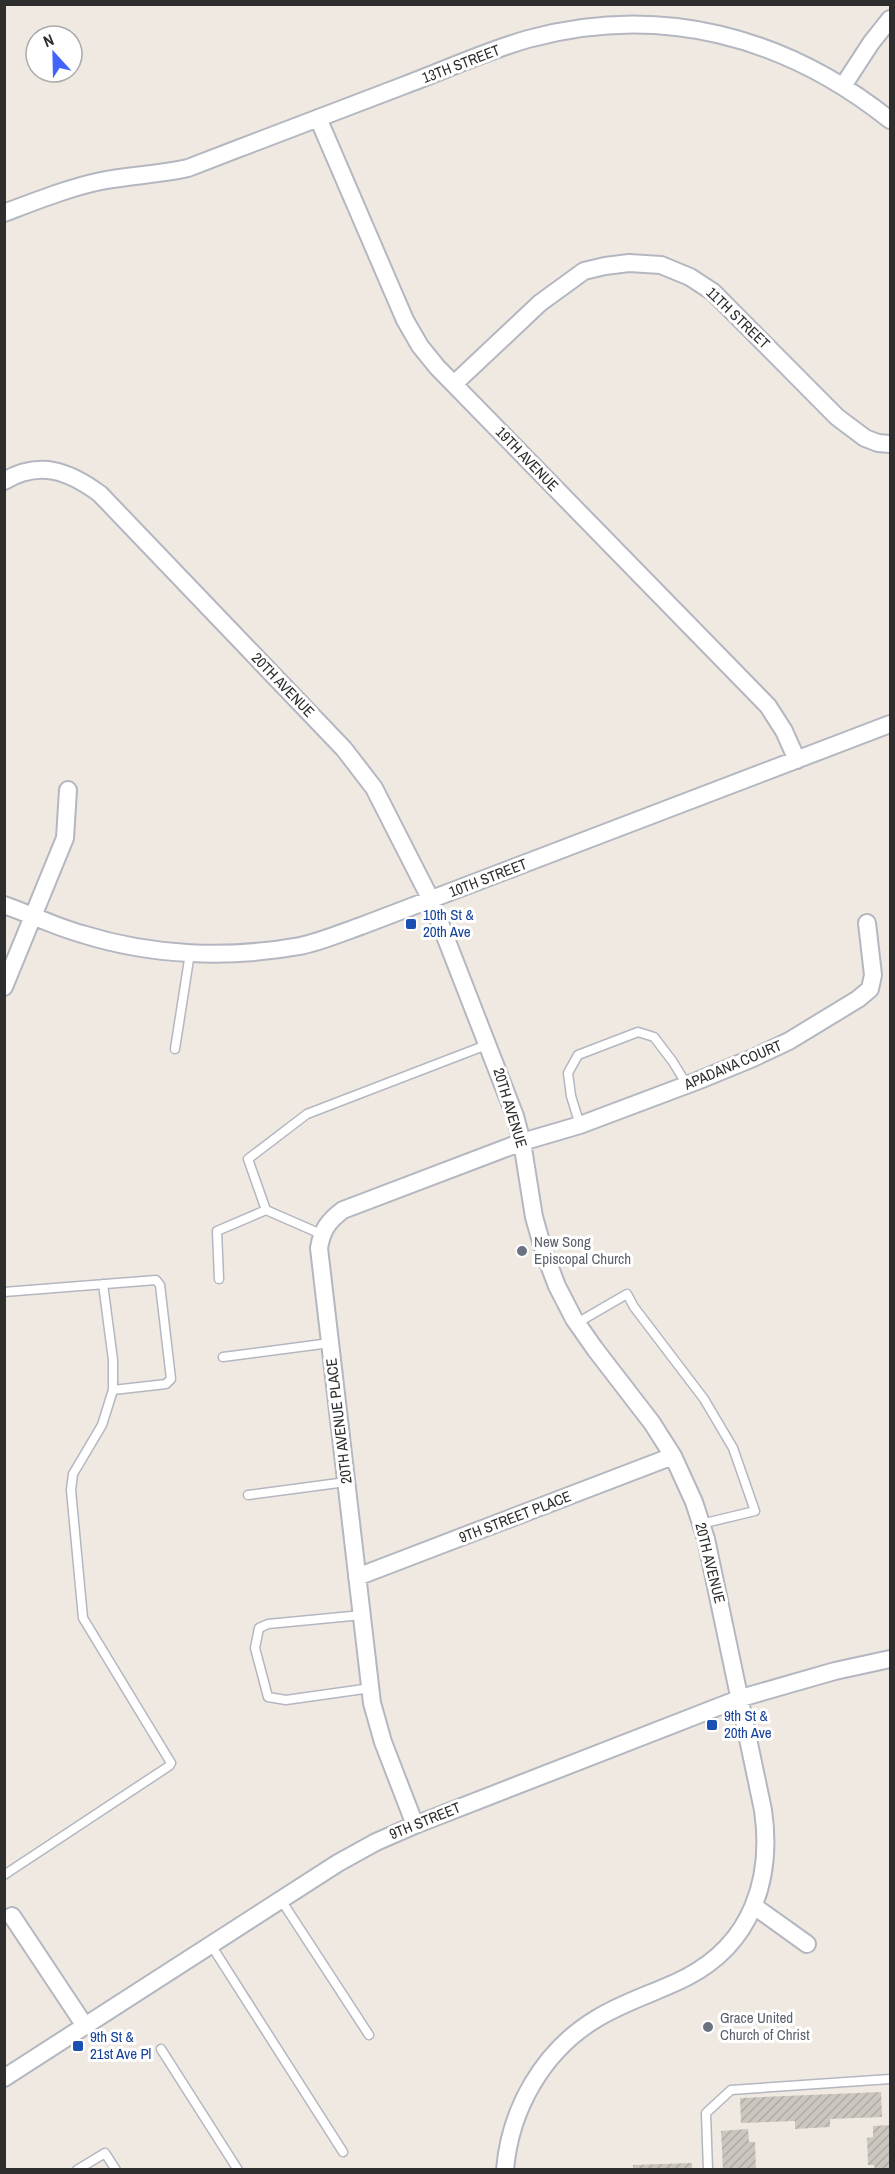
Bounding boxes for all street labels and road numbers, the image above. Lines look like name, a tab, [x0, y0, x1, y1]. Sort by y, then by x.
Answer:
street label: 13TH STREET	[419, 39, 503, 88]
street label: 11TH STREET	[702, 282, 775, 354]
street label: 19TH AVENUE	[491, 422, 564, 496]
street label: 20TH AVENUE	[247, 648, 320, 722]
street label: 10TH STREET	[446, 853, 530, 902]
street label: APADANA COURT	[680, 1034, 785, 1095]
street label: 20TH AVENUE	[488, 1065, 533, 1150]
street label: 20TH AVENUE PLACE	[320, 1357, 357, 1485]
street label: 9TH STREET PLACE	[456, 1485, 574, 1548]
street label: 20TH AVENUE	[690, 1520, 731, 1605]
street label: 9TH STREET	[386, 1797, 464, 1844]

